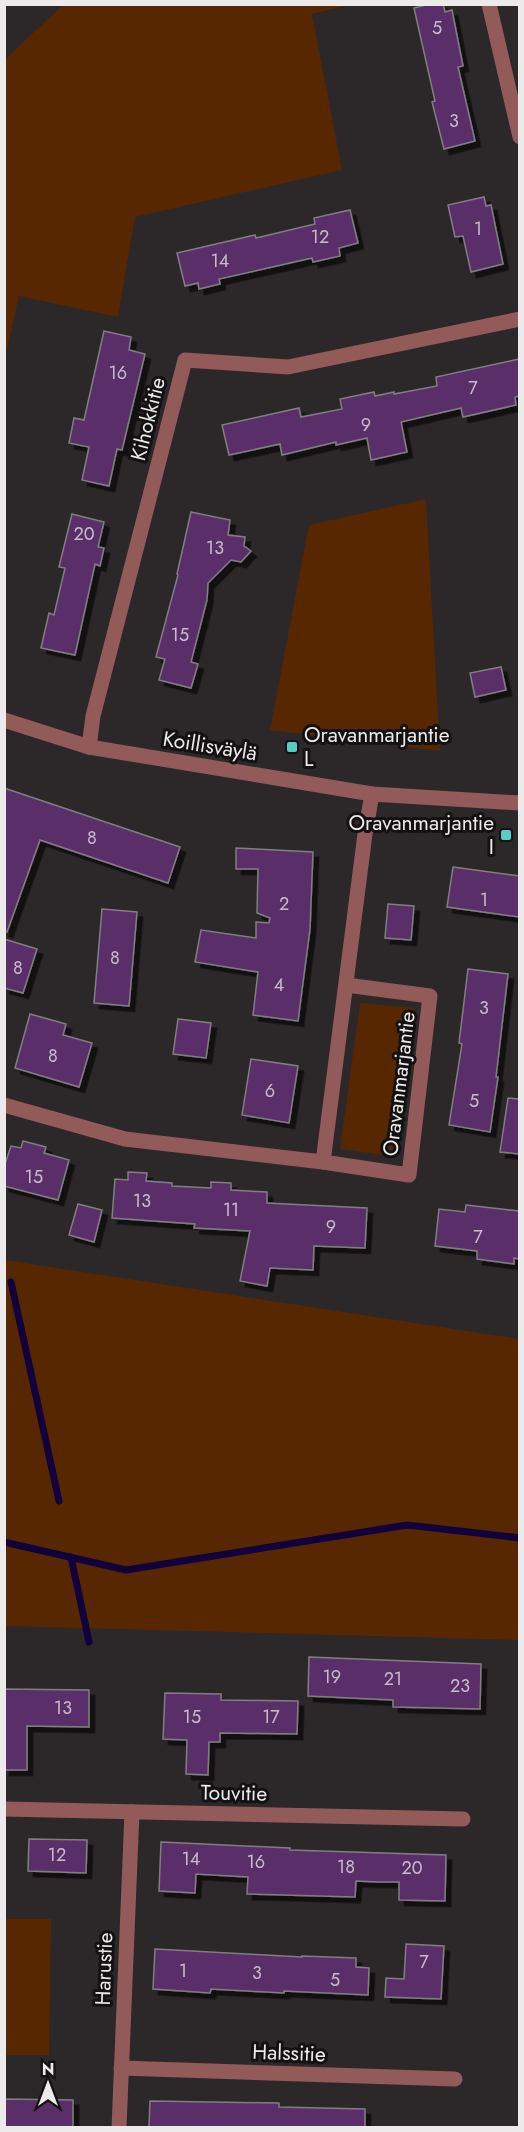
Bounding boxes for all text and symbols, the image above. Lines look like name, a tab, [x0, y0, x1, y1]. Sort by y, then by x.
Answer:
house number: 5	[432, 15, 442, 41]
house number: 3	[449, 108, 459, 134]
house number: 1	[474, 216, 482, 242]
house number: 12	[311, 224, 329, 250]
house number: 14	[211, 248, 229, 274]
house number: 16	[109, 360, 127, 386]
street label: Kihokkitie	[123, 374, 173, 464]
house number: 7	[468, 375, 478, 401]
house number: 9	[361, 412, 371, 438]
house number: 20	[73, 521, 95, 547]
house number: 13	[206, 535, 224, 561]
house number: 15	[171, 622, 189, 648]
place label: Oravanmarjantie L	[304, 720, 450, 774]
street label: Koillisväylä	[161, 724, 259, 768]
marker: Oravanmarjantie L	[285, 740, 299, 754]
place label: Oravanmarjantie I	[348, 808, 494, 862]
house number: 8	[87, 825, 97, 851]
marker: Oravanmarjantie I	[499, 828, 513, 842]
house number: 1	[480, 887, 488, 913]
house number: 2	[279, 891, 289, 917]
house number: 8	[110, 945, 120, 971]
house number: 8	[13, 955, 23, 981]
house number: 4	[274, 972, 284, 998]
house number: 3	[479, 995, 489, 1021]
street label: Oravanmarjantie	[375, 1010, 423, 1158]
house number: 8	[48, 1043, 58, 1069]
house number: 6	[265, 1078, 275, 1104]
house number: 5	[469, 1088, 479, 1114]
house number: 15	[25, 1164, 43, 1190]
house number: 13	[133, 1188, 151, 1214]
house number: 11	[223, 1197, 239, 1223]
house number: 9	[326, 1214, 336, 1240]
house number: 7	[473, 1224, 483, 1250]
house number: 19	[323, 1664, 341, 1690]
house number: 21	[384, 1666, 402, 1692]
house number: 23	[450, 1673, 470, 1699]
house number: 13	[54, 1695, 72, 1721]
house number: 15	[183, 1704, 201, 1730]
house number: 17	[262, 1704, 280, 1730]
street label: Touvitie	[201, 1777, 268, 1809]
house number: 12	[48, 1842, 66, 1868]
house number: 14	[182, 1846, 200, 1872]
house number: 16	[247, 1849, 265, 1875]
house number: 18	[337, 1854, 355, 1880]
house number: 20	[401, 1855, 423, 1881]
street label: Harustie	[88, 1932, 120, 2006]
house number: 7	[419, 1949, 429, 1975]
house number: 1	[179, 1958, 187, 1984]
house number: 3	[252, 1960, 262, 1986]
house number: 5	[330, 1967, 340, 1993]
street label: Halssitie	[252, 2037, 327, 2069]
north arrow	[18, 2054, 78, 2114]
text: N	[42, 2058, 54, 2081]

